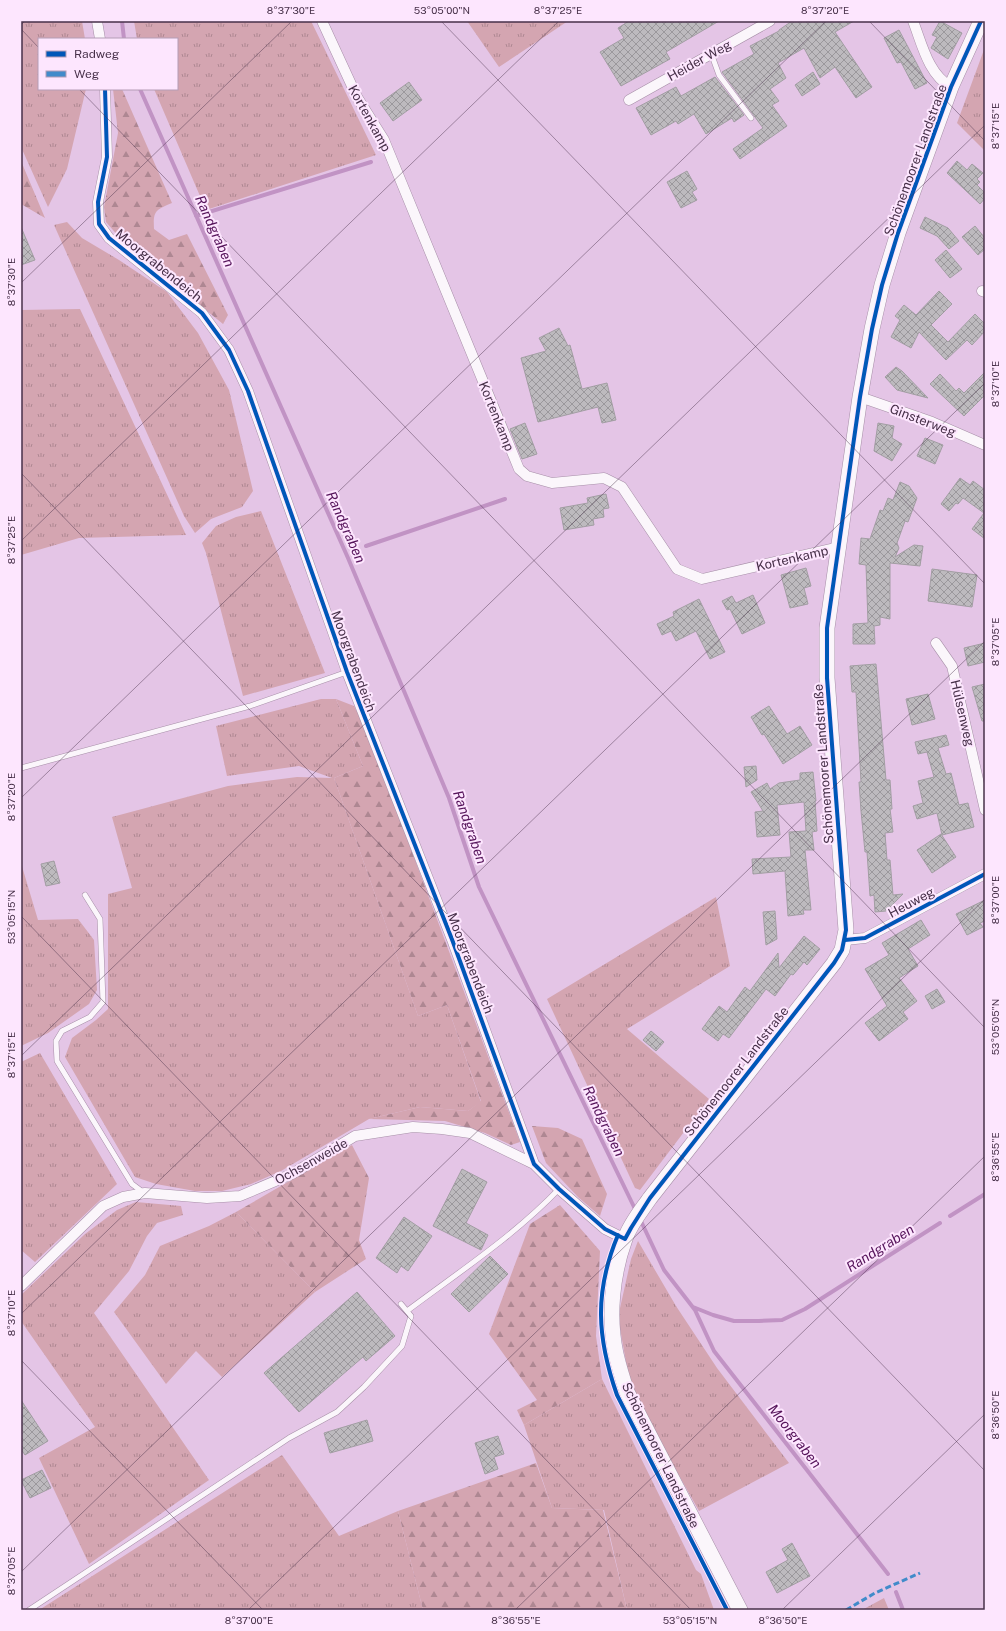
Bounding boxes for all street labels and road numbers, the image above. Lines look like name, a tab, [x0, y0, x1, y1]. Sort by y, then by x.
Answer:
street label: Heider Weg	[665, 37, 734, 84]
street label: Kortenkamp	[345, 82, 394, 154]
street label: Schönemoorer Landstraße	[881, 82, 950, 238]
street label: Moorgrabendeich	[113, 226, 205, 305]
street label: Kortenkamp	[476, 379, 517, 453]
street label: Ginsterweg	[888, 401, 958, 440]
street label: Kortenkamp	[754, 543, 830, 574]
street label: Moorgrabendeich	[328, 609, 379, 714]
street label: Hülsenweg	[948, 678, 977, 748]
street label: Schönemoorer Landstraße	[810, 684, 837, 844]
street label: Heuweg	[886, 884, 937, 921]
street label: Moorgrabendeich	[444, 911, 497, 1016]
street label: Schönemoorer Landstraße	[681, 1004, 792, 1139]
street label: Ochsenweide	[272, 1135, 350, 1188]
street label: Schönemoorer Landstraße	[619, 1380, 702, 1531]

